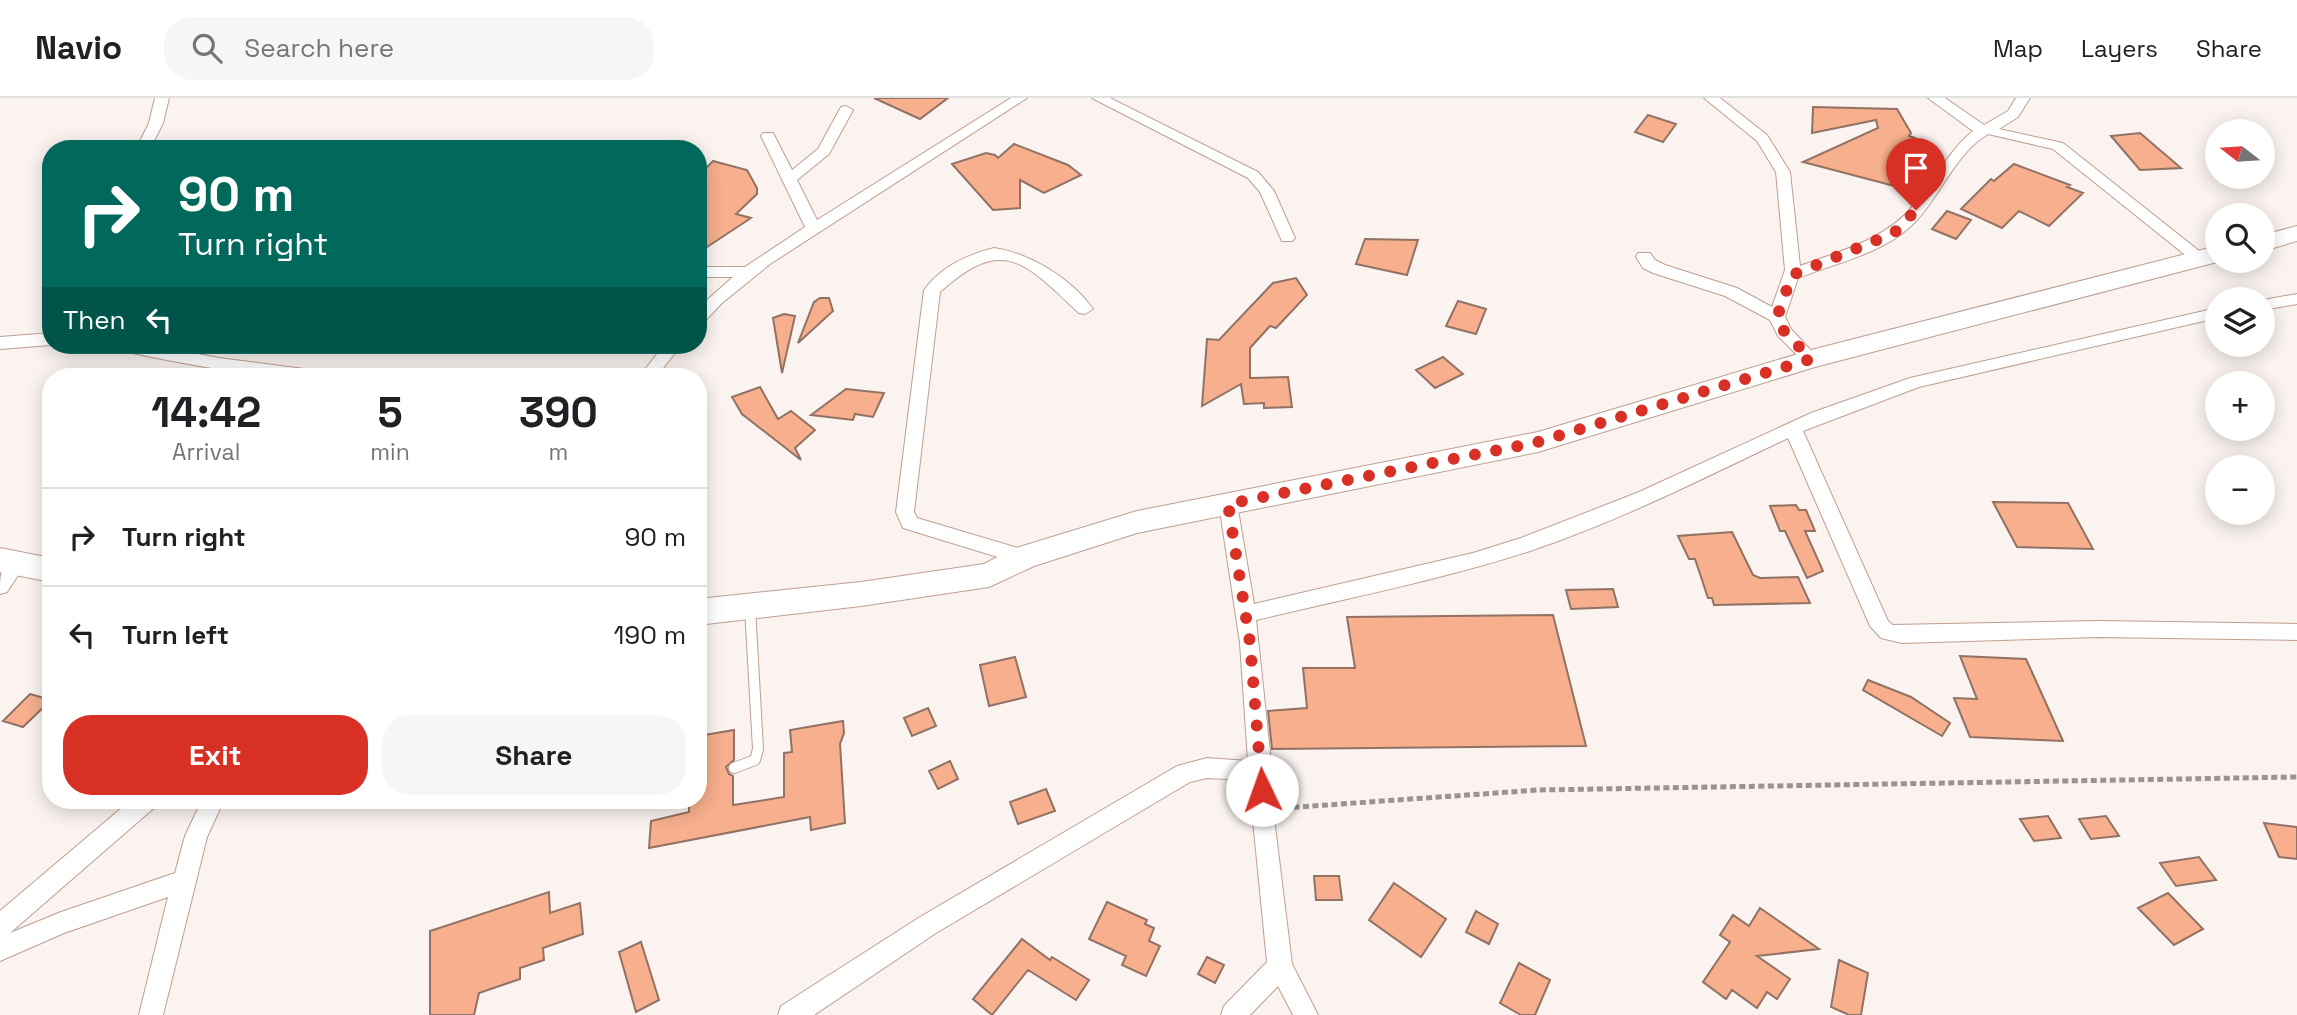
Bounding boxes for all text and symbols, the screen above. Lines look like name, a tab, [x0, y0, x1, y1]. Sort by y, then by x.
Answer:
search box	[164, 17, 654, 80]
text: Navio	[35, 27, 122, 69]
icon: search	[188, 29, 226, 67]
text: Search here	[244, 31, 394, 65]
text: Map	[1993, 33, 2043, 64]
text: Layers	[2081, 33, 2158, 64]
text: Share	[2196, 33, 2262, 64]
north arrow	[2205, 119, 2275, 189]
map controls	[2205, 119, 2275, 525]
pin	[1886, 138, 1946, 210]
icon: arrive	[1897, 149, 1935, 187]
text: 90 m	[178, 163, 294, 225]
icon: right	[63, 168, 154, 259]
button: search	[2205, 203, 2275, 273]
text: Turn right	[178, 224, 328, 264]
button: layers	[2205, 287, 2275, 357]
icon: left	[140, 301, 178, 339]
text: Then	[63, 303, 126, 337]
button: +	[2205, 371, 2275, 441]
text: 14:42	[151, 386, 261, 439]
text: 5	[377, 386, 403, 439]
text: 390	[519, 386, 598, 439]
text: Arrival	[172, 437, 240, 467]
text: min	[370, 437, 410, 467]
text: m	[549, 437, 568, 467]
button: −	[2205, 455, 2275, 525]
icon: right	[63, 518, 101, 556]
text: Turn right	[122, 520, 246, 554]
text: 90 m	[624, 520, 686, 554]
icon: left	[63, 616, 101, 654]
text: Turn left	[122, 618, 229, 652]
text: 190 m	[614, 618, 686, 652]
button: Exit	[63, 715, 368, 795]
button: Share	[382, 715, 686, 795]
position arrow	[1225, 753, 1299, 827]

